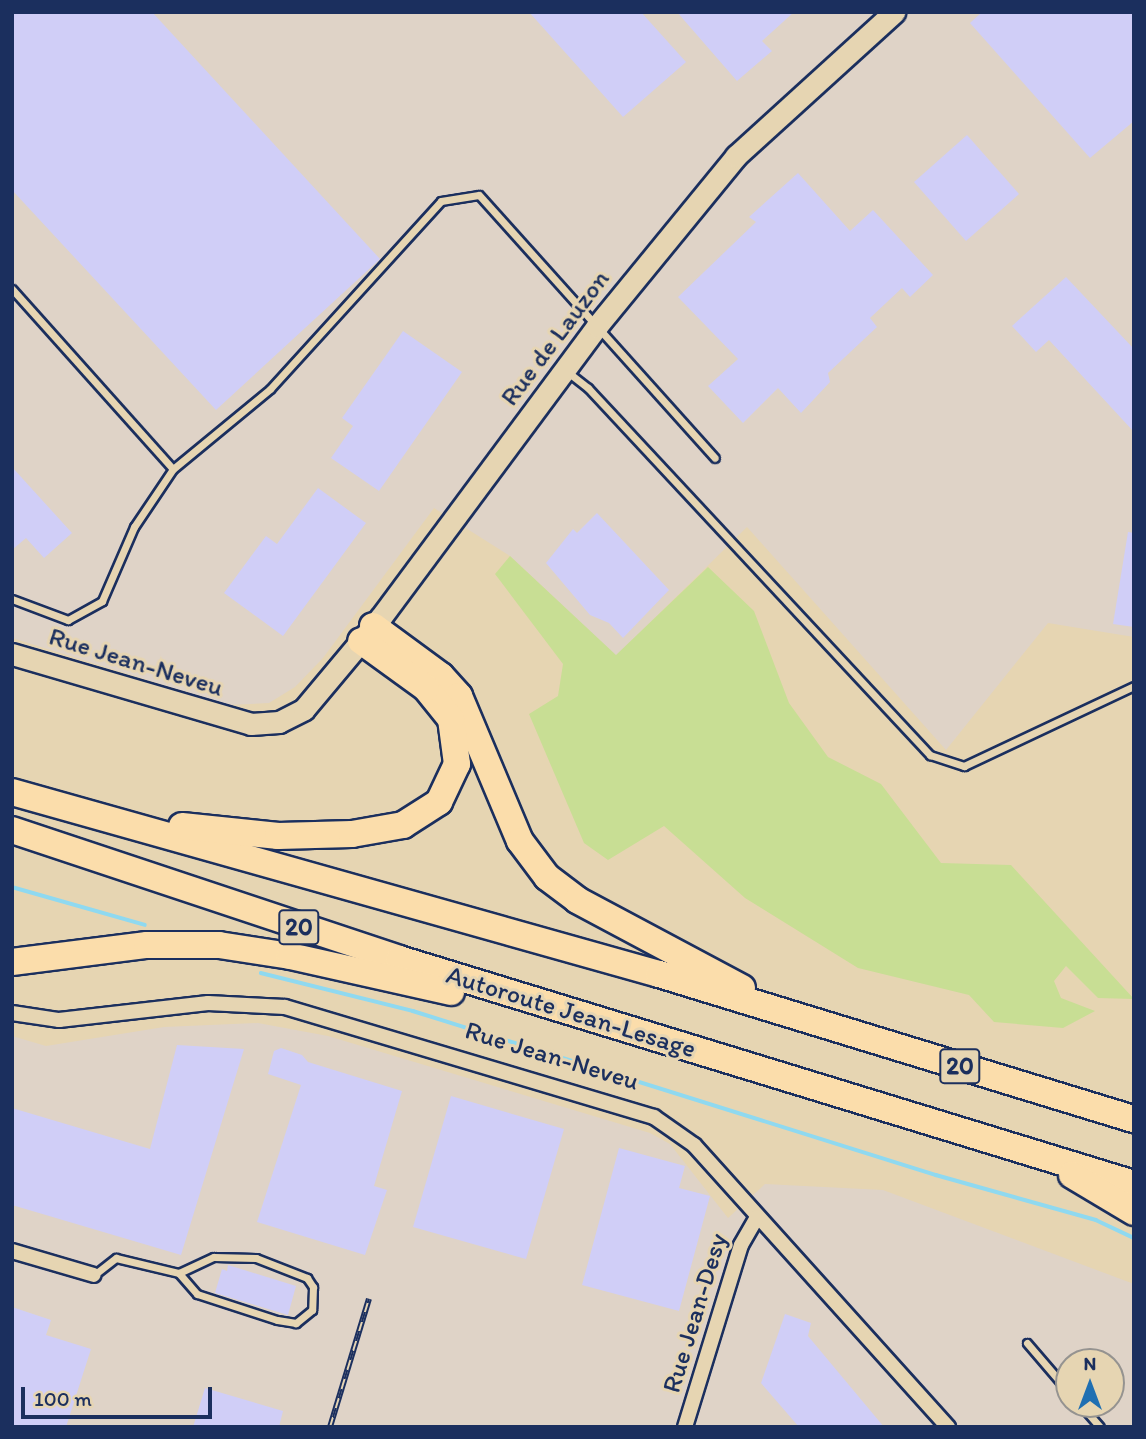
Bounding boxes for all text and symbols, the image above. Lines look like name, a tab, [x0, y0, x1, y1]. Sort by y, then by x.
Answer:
street label: Rue de Lauzon	[494, 264, 616, 412]
street label: Rue Jean-Neveu	[45, 621, 227, 703]
road number: 20	[278, 906, 320, 947]
street label: Autoroute Jean-Lesage	[443, 959, 699, 1065]
street label: Rue Jean-Neveu	[461, 1015, 643, 1097]
road number: 20	[939, 1046, 981, 1086]
street label: Rue Jean-Desy	[656, 1230, 734, 1396]
north arrow	[1055, 1348, 1125, 1418]
text: N	[1084, 1352, 1096, 1375]
scale bar	[24, 1372, 215, 1416]
text: 100 m	[34, 1386, 92, 1411]

